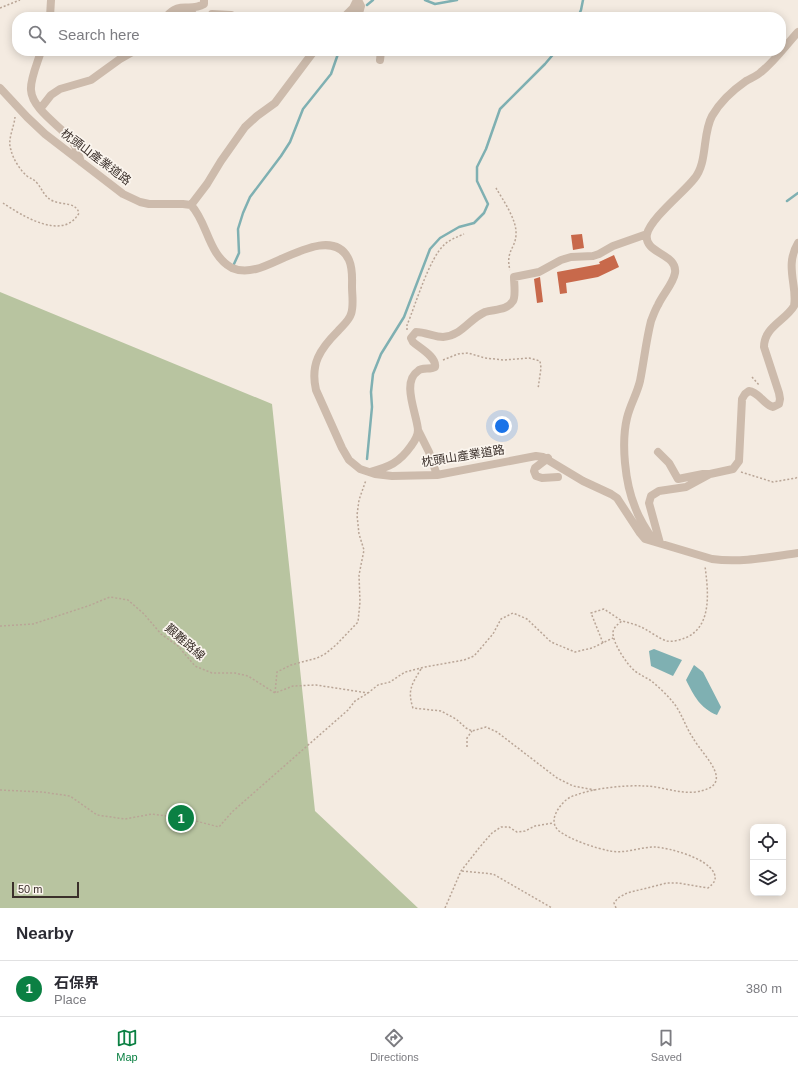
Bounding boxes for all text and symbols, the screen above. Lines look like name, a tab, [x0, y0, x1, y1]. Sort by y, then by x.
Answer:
search box	[12, 12, 786, 56]
icon: search	[26, 23, 48, 45]
text: Search here	[58, 26, 140, 43]
street label: 枕頭山產業道路	[58, 126, 134, 188]
your location	[492, 416, 512, 436]
street label: 枕頭山產業道路	[420, 443, 506, 469]
street label: 艱難路線	[162, 621, 208, 663]
pin: 1	[168, 803, 194, 833]
map controls	[750, 824, 786, 896]
button: locate	[750, 824, 786, 860]
button: layers	[750, 860, 786, 896]
scale bar	[12, 880, 79, 899]
text: 50 m	[18, 883, 42, 895]
text: Nearby	[16, 924, 74, 943]
text: 石保界	[54, 974, 99, 991]
text: 1	[25, 981, 33, 996]
text: 380 m	[746, 981, 782, 996]
text: Place	[54, 992, 87, 1007]
tab: Map	[116, 1027, 138, 1063]
tab: Directions	[370, 1027, 419, 1063]
tab: Saved	[651, 1027, 682, 1063]

